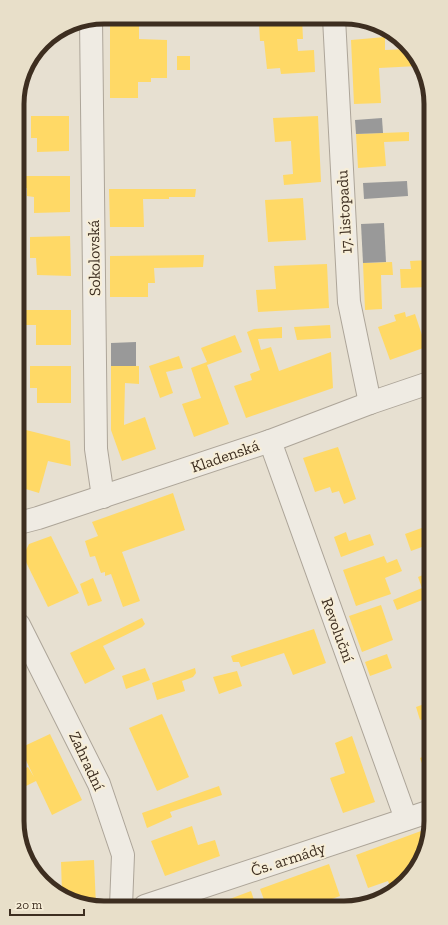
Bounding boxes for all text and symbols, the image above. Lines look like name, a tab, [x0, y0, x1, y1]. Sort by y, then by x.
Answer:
street label: 17. listopadu	[332, 170, 356, 254]
street label: Sokolovská	[84, 219, 104, 296]
street label: Kladenská	[188, 435, 262, 477]
street label: Revoluční	[318, 595, 359, 665]
street label: Zahradní	[65, 729, 109, 794]
street label: Čs. armády	[248, 838, 328, 880]
scale bar	[10, 891, 84, 917]
text: 20 m	[16, 898, 43, 912]

